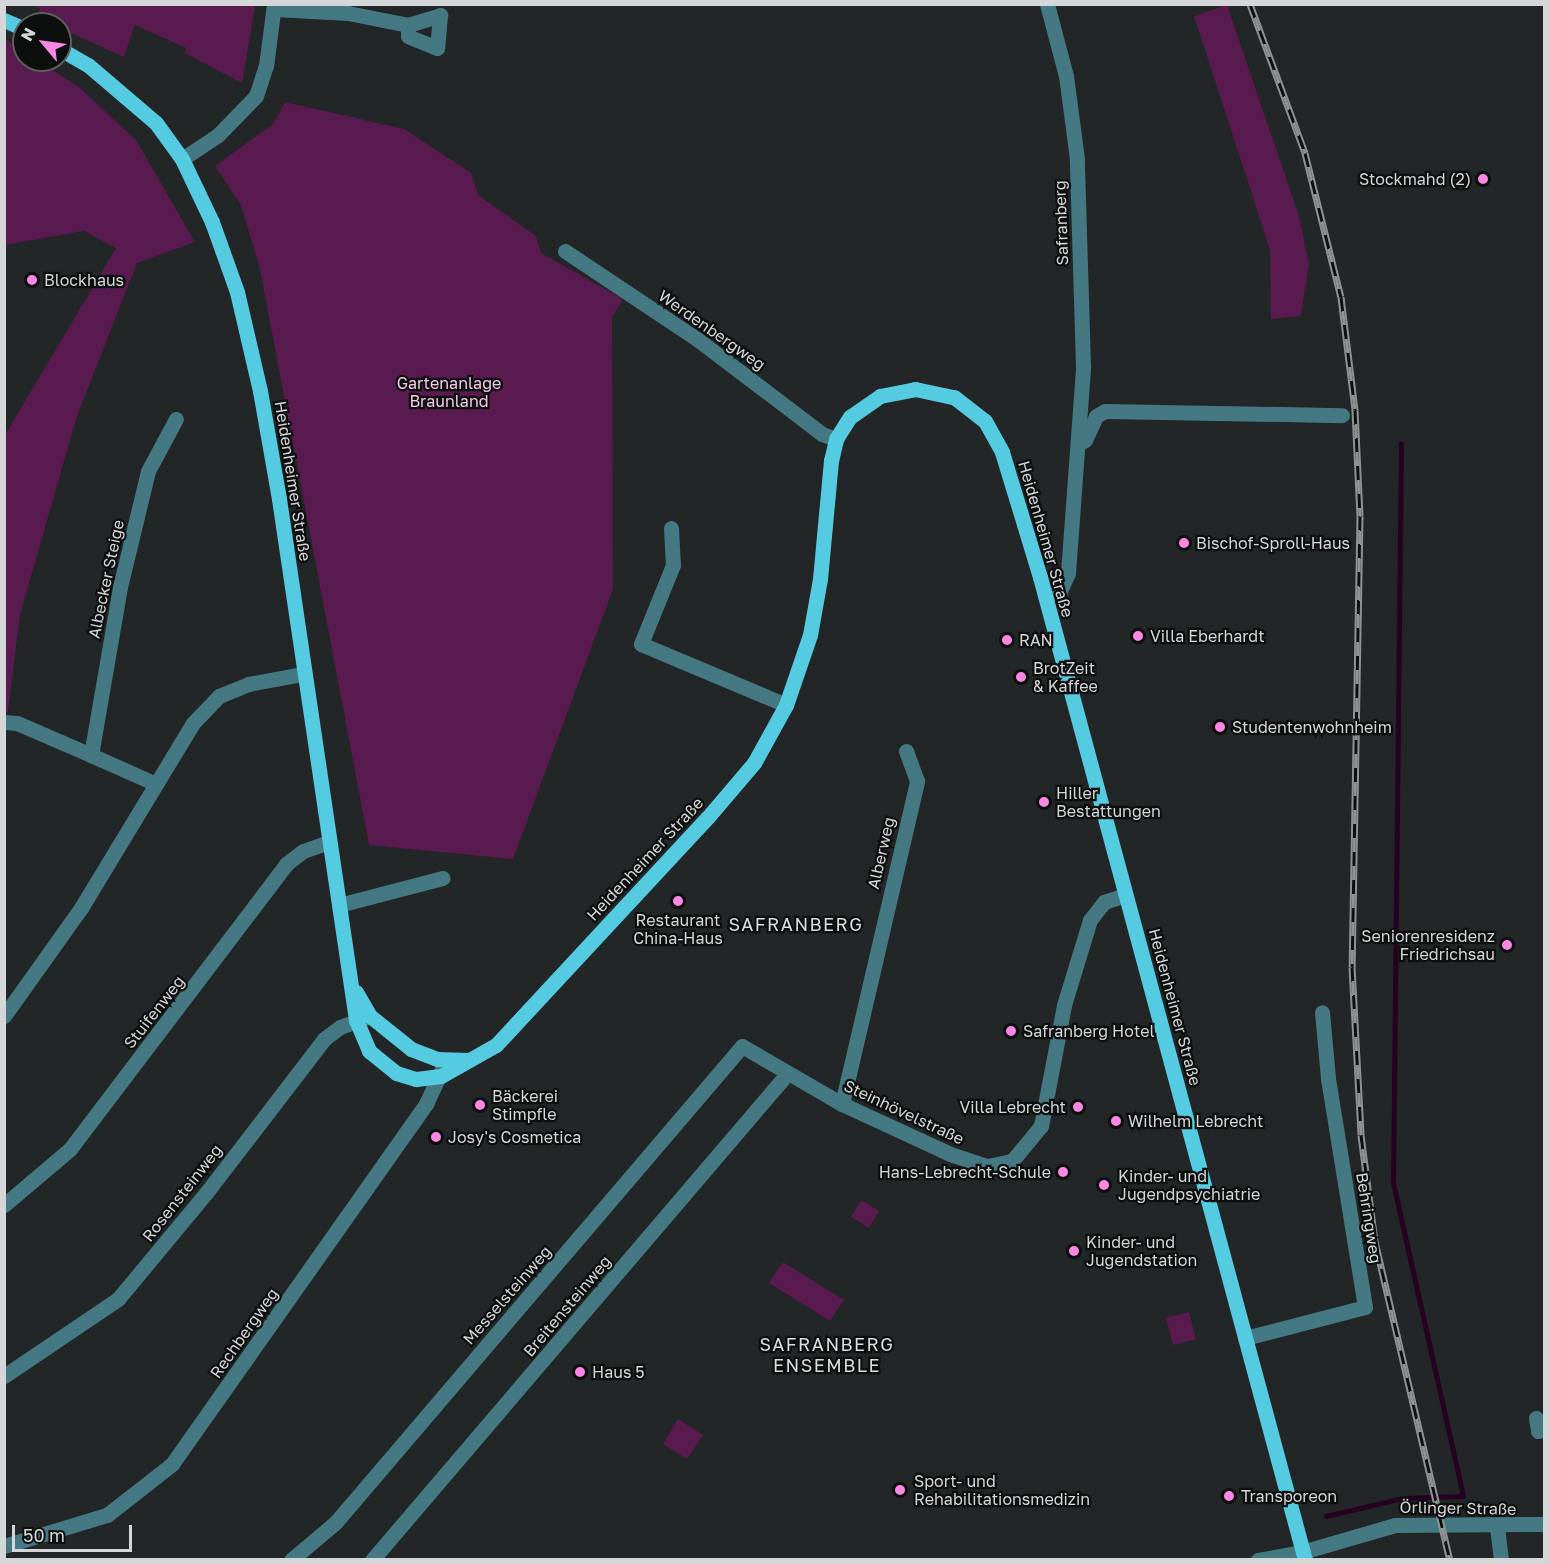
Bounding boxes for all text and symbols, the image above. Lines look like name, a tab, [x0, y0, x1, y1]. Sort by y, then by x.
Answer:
north arrow	[12, 12, 72, 72]
text: N	[16, 24, 40, 44]
place label: Stockmahd (2)	[1359, 169, 1471, 189]
marker: Stockmahd (2)	[1476, 172, 1490, 186]
street label: Safranberg	[1050, 180, 1072, 266]
place label: Blockhaus	[44, 270, 124, 290]
marker: Blockhaus	[25, 273, 39, 287]
street label: Werdenbergweg	[655, 286, 769, 374]
park label: Gartenanlage Braunland	[397, 373, 501, 411]
street label: Heidenheimer Straße	[271, 400, 315, 562]
street label: Heidenheimer Straße	[1014, 459, 1078, 619]
street label: Albecker Steige	[84, 518, 128, 640]
place label: Bischof-Sproll-Haus	[1196, 533, 1350, 553]
marker: Bischof-Sproll-Haus	[1177, 536, 1191, 550]
place label: Villa Eberhardt	[1150, 626, 1265, 646]
marker: Villa Eberhardt	[1131, 629, 1145, 643]
place label: RAN	[1019, 630, 1053, 650]
marker: RAN	[1000, 633, 1014, 647]
place label: BrotZeit & Kaffee	[1033, 658, 1098, 696]
marker: BrotZeit & Kaffee	[1014, 670, 1028, 684]
place label: Studentenwohnheim	[1232, 717, 1392, 737]
marker: Studentenwohnheim	[1213, 720, 1227, 734]
place label: Hiller Bestattungen	[1056, 783, 1161, 821]
street label: Heidenheimer Straße	[583, 793, 707, 925]
marker: Hiller Bestattungen	[1037, 795, 1051, 809]
street label: Alberweg	[863, 815, 899, 891]
marker: Restaurant China-Haus	[671, 894, 685, 908]
place label: Restaurant China-Haus	[633, 910, 723, 948]
district label: SAFRANBERG	[728, 913, 864, 935]
street label: Heidenheimer Straße	[1145, 926, 1205, 1088]
place label: Seniorenresidenz Friedrichsau	[1361, 926, 1495, 964]
marker: Seniorenresidenz Friedrichsau	[1500, 938, 1514, 952]
street label: Stuifenweg	[120, 972, 188, 1052]
place label: Safranberg Hotel	[1023, 1021, 1155, 1041]
marker: Safranberg Hotel	[1004, 1024, 1018, 1038]
street label: Steinhövelstraße	[841, 1076, 967, 1148]
place label: Bäckerei Stimpfle	[492, 1086, 558, 1124]
place label: Villa Lebrecht	[959, 1097, 1066, 1117]
marker: Bäckerei Stimpfle	[473, 1098, 487, 1112]
marker: Villa Lebrecht	[1071, 1100, 1085, 1114]
place label: Wilhelm Lebrecht	[1128, 1111, 1263, 1131]
marker: Wilhelm Lebrecht	[1109, 1114, 1123, 1128]
place label: Josy's Cosmetica	[448, 1127, 581, 1147]
marker: Josy's Cosmetica	[429, 1130, 443, 1144]
street label: Rosensteinweg	[138, 1141, 226, 1245]
place label: Hans-Lebrecht-Schule	[879, 1162, 1051, 1182]
marker: Hans-Lebrecht-Schule	[1056, 1165, 1070, 1179]
place label: Kinder- und Jugendpsychiatrie	[1118, 1166, 1260, 1204]
street label: Behringweg	[1352, 1171, 1386, 1265]
marker: Kinder- und Jugendpsychiatrie	[1095, 1176, 1113, 1194]
place label: Kinder- und Jugendstation	[1086, 1232, 1197, 1270]
street label: Messelsteinweg	[459, 1242, 555, 1348]
marker: Kinder- und Jugendstation	[1067, 1244, 1081, 1258]
street label: Breitensteinweg	[519, 1252, 615, 1360]
street label: Rechbergweg	[206, 1284, 282, 1382]
district label: SAFRANBERG ENSEMBLE	[759, 1334, 895, 1376]
place label: Haus 5	[592, 1362, 645, 1382]
marker: Haus 5	[573, 1365, 587, 1379]
place label: Sport- und Rehabilitationsmedizin	[914, 1471, 1090, 1509]
marker: Sport- und Rehabilitationsmedizin	[891, 1481, 909, 1499]
place label: Transporeon	[1241, 1486, 1337, 1506]
marker: Transporeon	[1222, 1489, 1236, 1503]
street label: Örlinger Straße	[1399, 1497, 1517, 1519]
scale bar	[15, 1513, 135, 1551]
text: 50 m	[23, 1524, 65, 1546]

